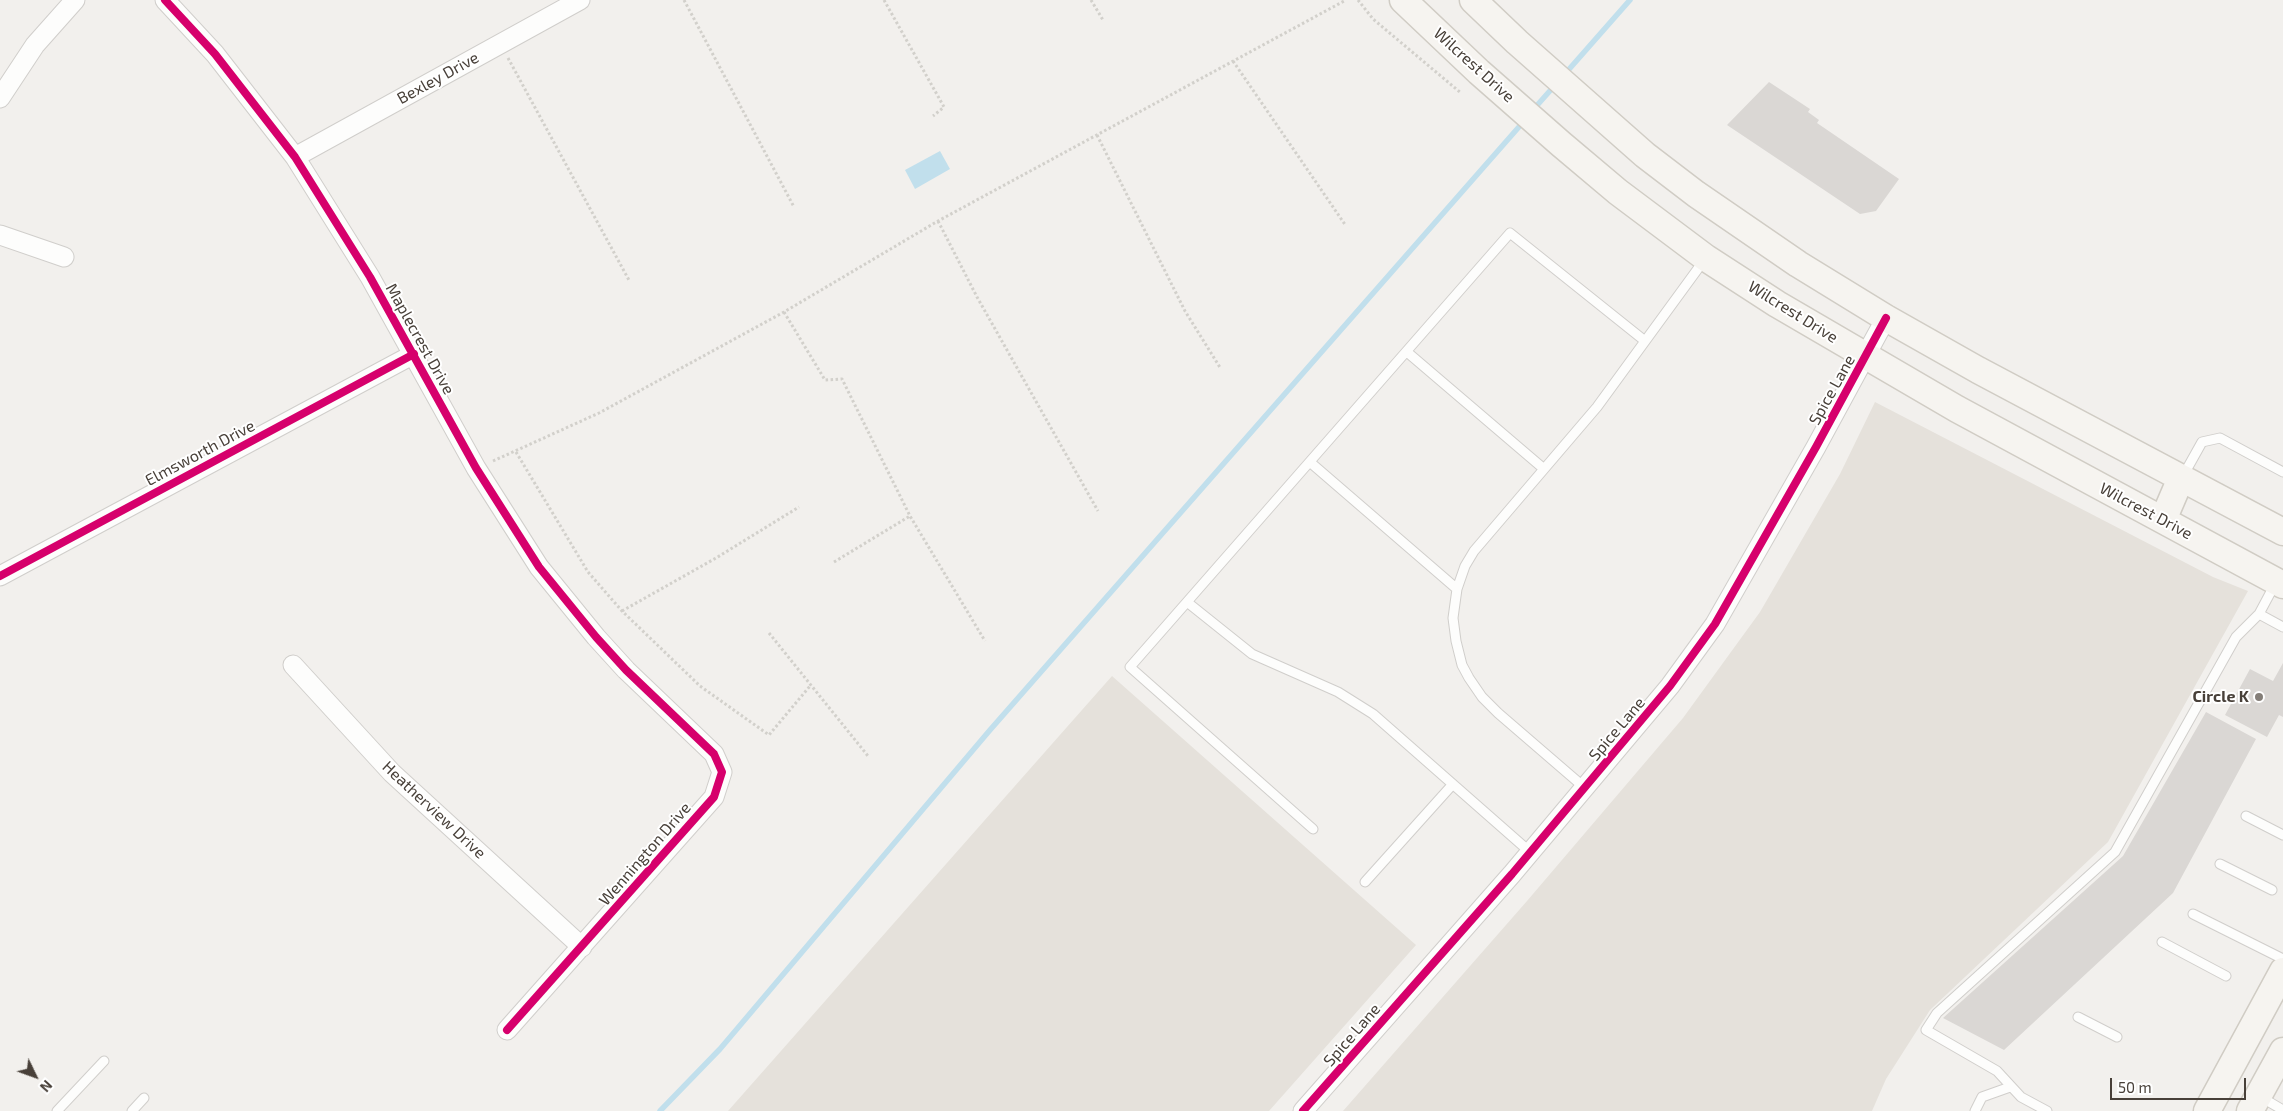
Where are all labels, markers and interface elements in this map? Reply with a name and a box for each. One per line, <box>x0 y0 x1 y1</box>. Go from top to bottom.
street label: Wilcrest Drive <box>1430 24 1518 106</box>
street label: Bexley Drive <box>394 48 482 108</box>
street label: Wilcrest Drive <box>1745 277 1841 347</box>
street label: Maplecrest Drive <box>382 280 458 398</box>
street label: Spice Lane <box>1805 352 1859 428</box>
street label: Elmsworth Drive <box>142 416 258 490</box>
street label: Wilcrest Drive <box>2096 479 2196 543</box>
place label: Circle K <box>2192 687 2249 707</box>
marker: Circle K <box>2253 691 2265 703</box>
street label: Spice Lane <box>1585 693 1649 765</box>
street label: Heatherview Drive <box>378 757 490 863</box>
street label: Wennington Drive <box>595 799 695 909</box>
street label: Spice Lane <box>1320 1000 1384 1070</box>
north arrow <box>10 1051 60 1101</box>
scale bar <box>2113 1068 2249 1100</box>
text: N <box>37 1077 56 1096</box>
text: 50 m <box>2118 1078 2152 1096</box>

